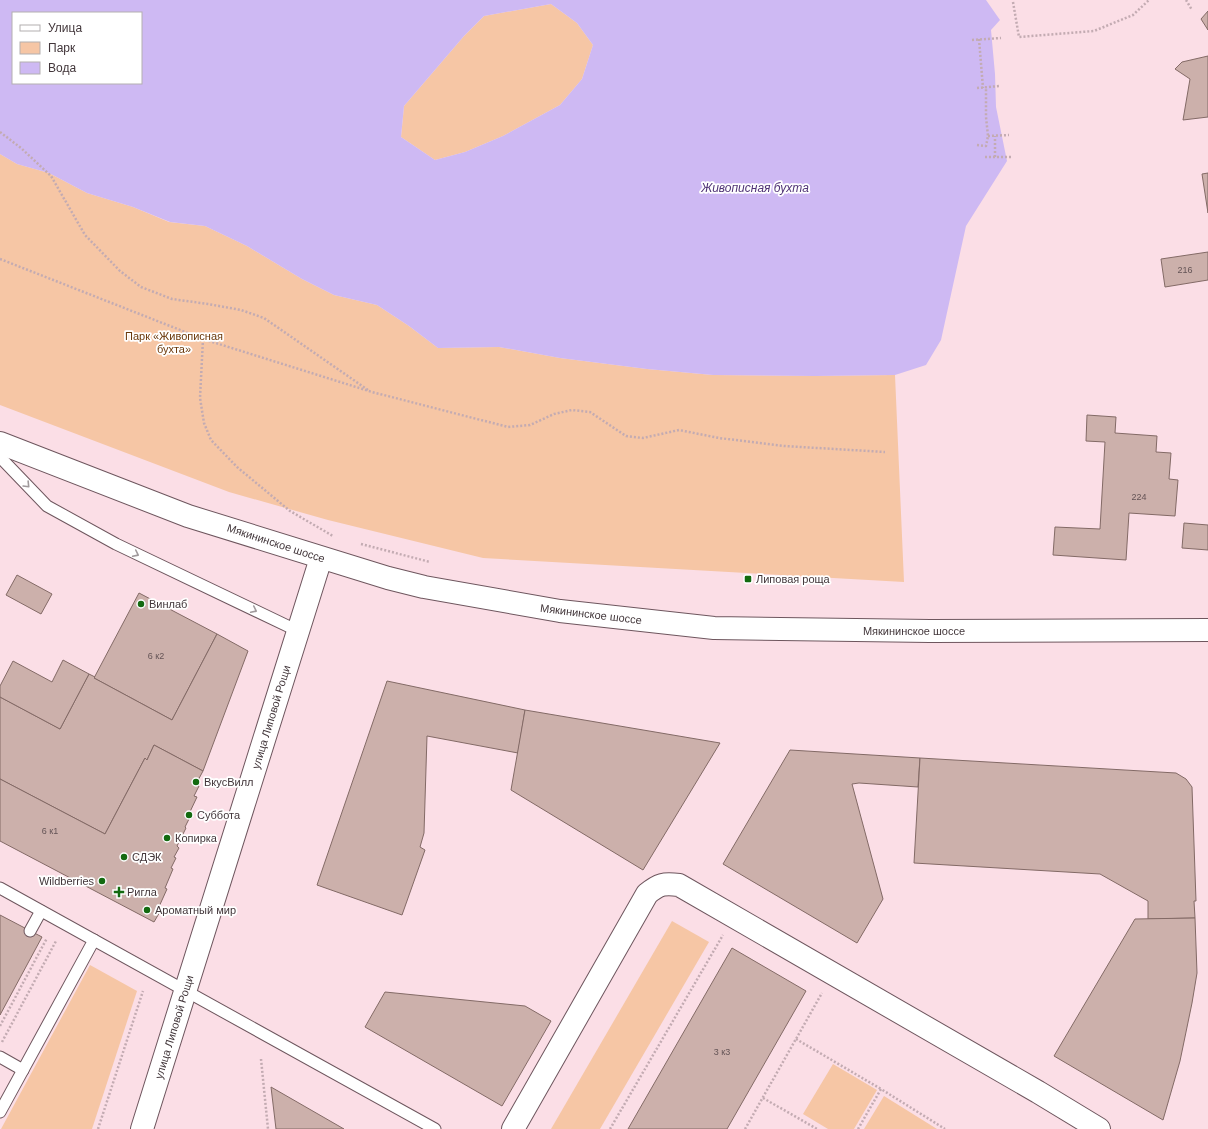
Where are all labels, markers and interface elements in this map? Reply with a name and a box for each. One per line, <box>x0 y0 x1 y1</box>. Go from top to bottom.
legend <box>12 12 142 84</box>
text: Улица <box>48 21 82 35</box>
text: Парк <box>48 41 76 55</box>
text: Вода <box>48 61 76 75</box>
water label: Живописная бухта <box>700 181 809 195</box>
house number: 216 <box>1177 265 1193 275</box>
park label: Парк «Живописная бухта» <box>125 330 223 355</box>
one-way arrow <box>22 480 30 488</box>
house number: 224 <box>1131 492 1147 502</box>
street label: Мякининское шоссе <box>226 522 326 564</box>
one-way arrow <box>132 549 140 557</box>
place label: Липовая роща <box>756 573 831 585</box>
marker: Липовая роща <box>743 574 753 584</box>
place label: Винлаб <box>149 598 187 610</box>
marker: Винлаб <box>136 599 146 609</box>
street label: Мякининское шоссе <box>540 602 642 626</box>
one-way arrow <box>249 605 257 613</box>
street label: Мякининское шоссе <box>863 625 965 637</box>
house number: 6 к2 <box>148 651 164 661</box>
street label: улица Липовой Рощи <box>249 664 293 770</box>
place label: ВкусВилл <box>204 776 253 788</box>
marker: ВкусВилл <box>191 777 201 787</box>
place label: Суббота <box>197 809 241 821</box>
marker: Суббота <box>184 810 194 820</box>
house number: 6 к1 <box>42 826 58 836</box>
place label: Копирка <box>175 832 218 844</box>
marker: Копирка <box>162 833 172 843</box>
place label: СДЭК <box>132 851 162 863</box>
marker: СДЭК <box>119 852 129 862</box>
place label: Wildberries <box>39 875 94 887</box>
marker: Wildberries <box>97 876 107 886</box>
place label: Ригла <box>127 886 158 898</box>
marker: Ригла <box>114 887 124 897</box>
place label: Ароматный мир <box>155 904 236 916</box>
marker: Ароматный мир <box>142 905 152 915</box>
street label: улица Липовой Рощи <box>152 974 196 1080</box>
house number: 3 к3 <box>714 1047 730 1057</box>

